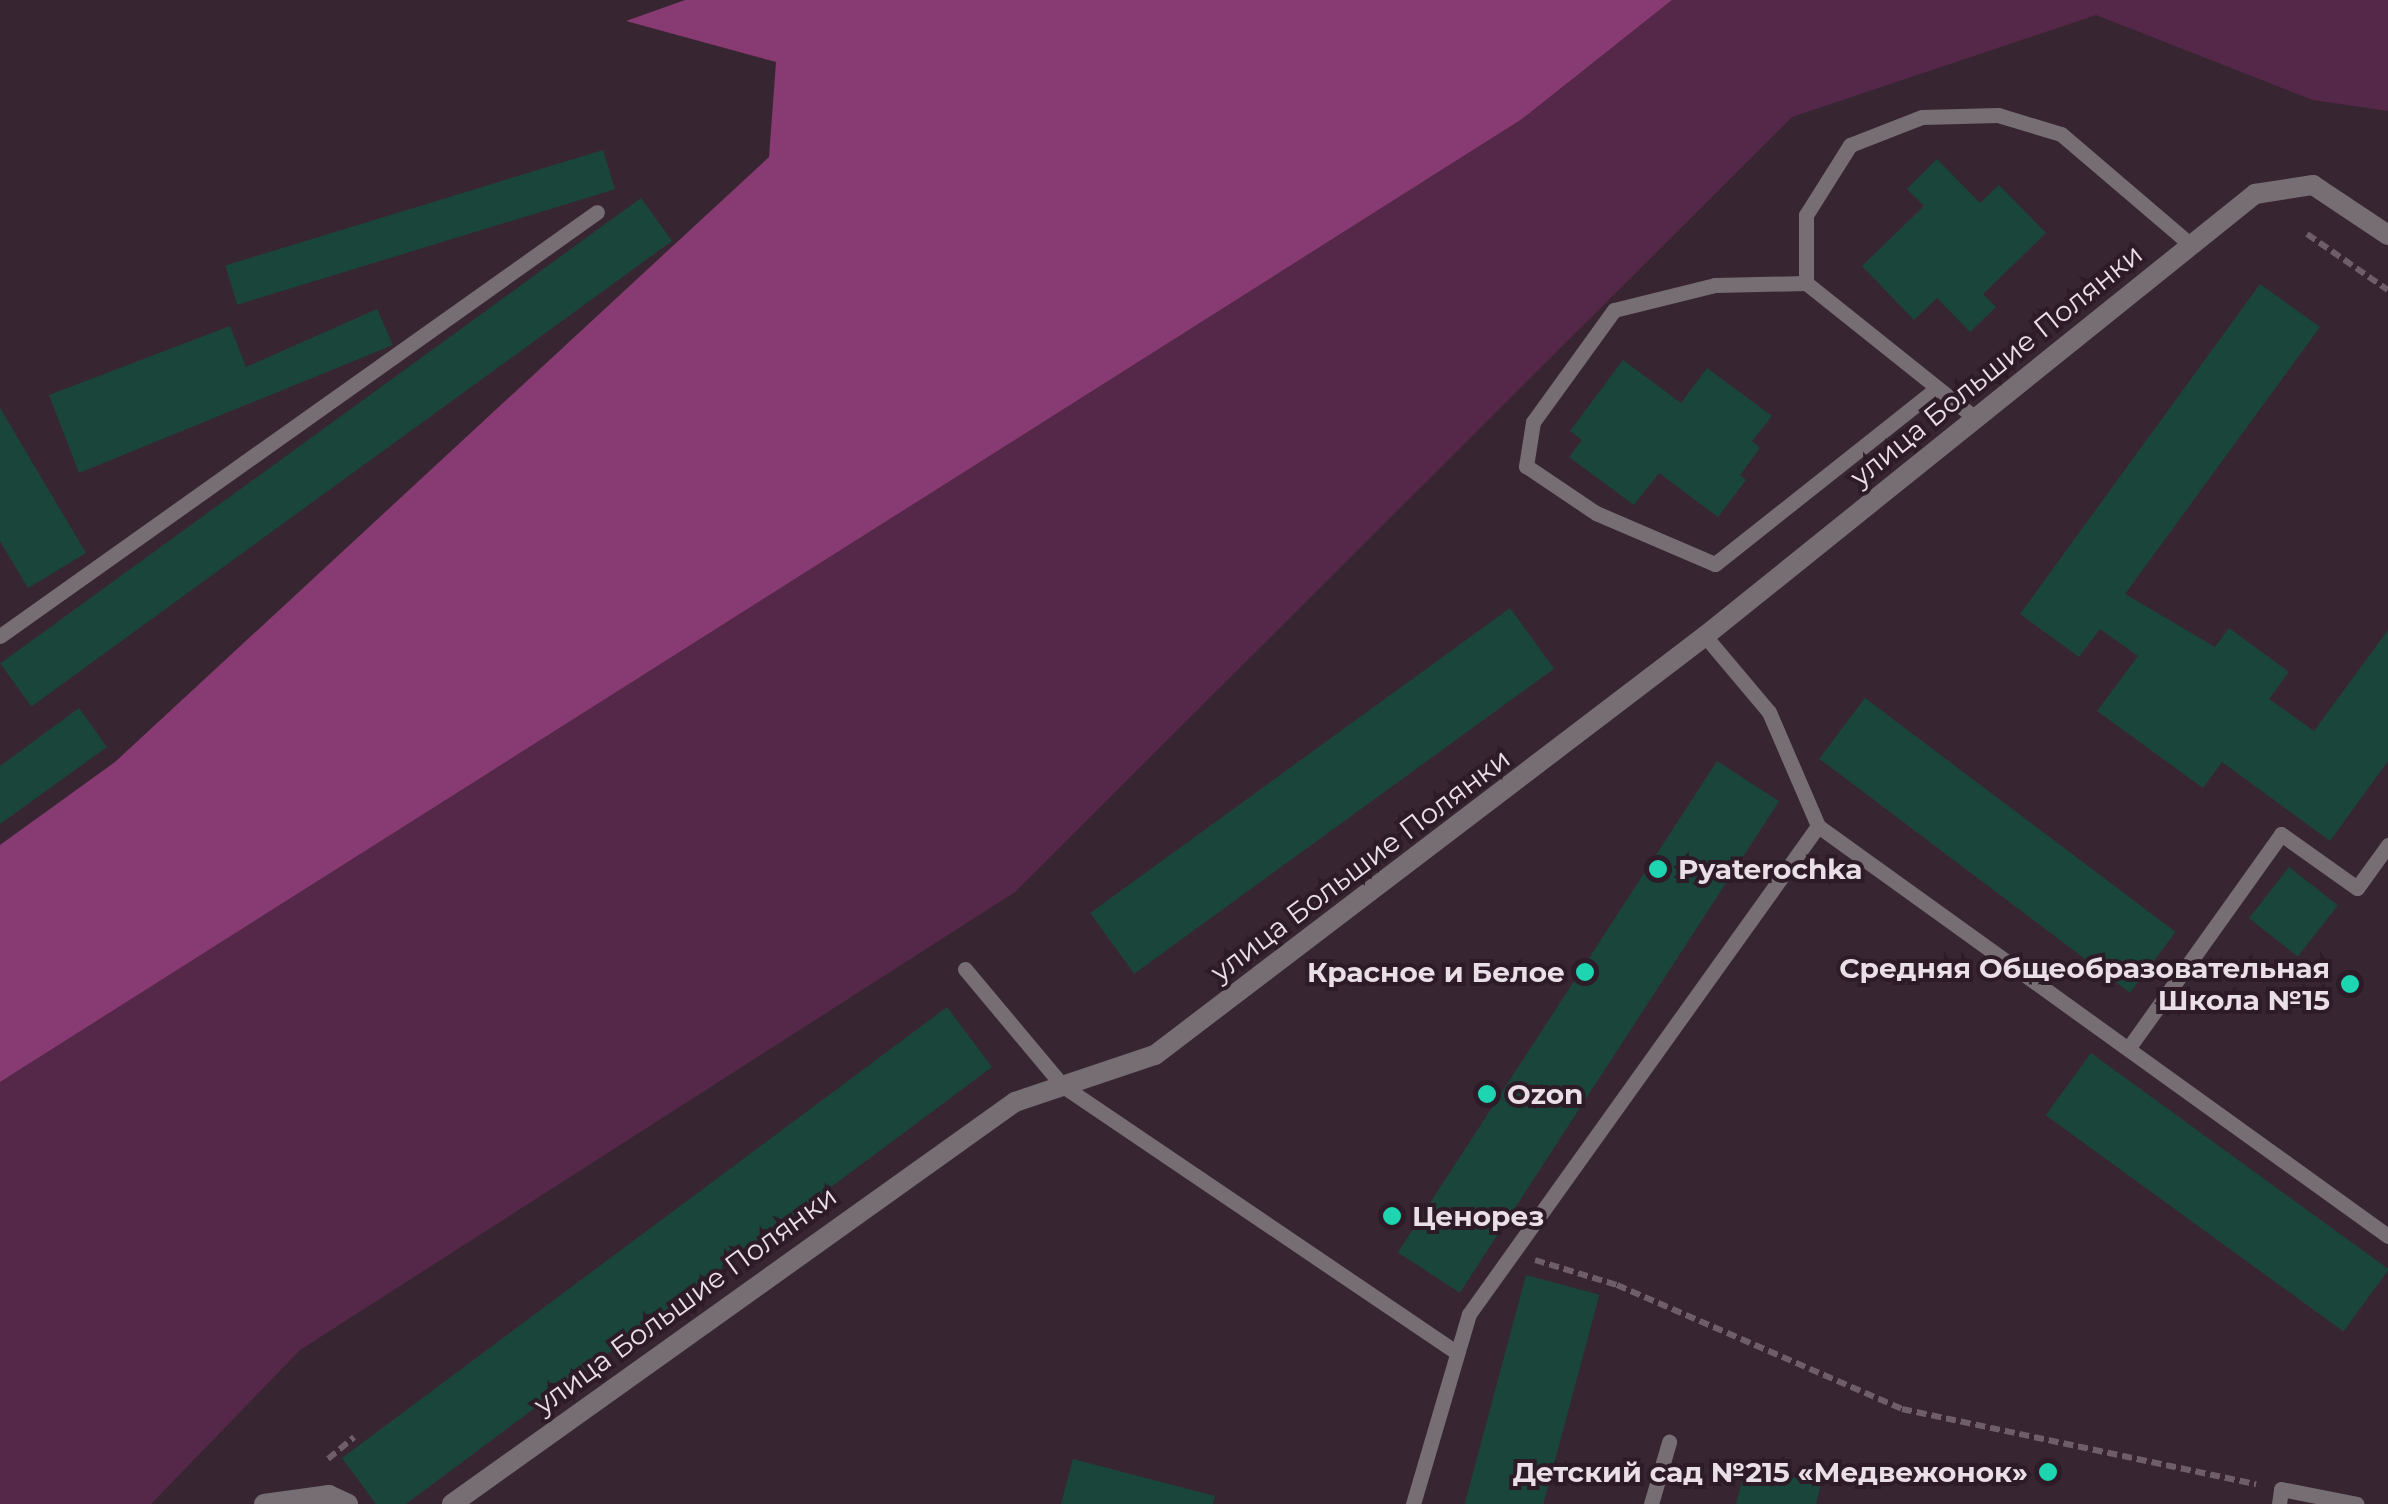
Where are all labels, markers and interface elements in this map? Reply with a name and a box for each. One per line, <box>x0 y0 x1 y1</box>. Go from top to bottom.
street label: улица Большие Полянки <box>1843 237 2149 493</box>
street label: улица Большие Полянки <box>1204 741 1516 989</box>
place label: Pyaterochka <box>1678 852 1863 886</box>
marker: Pyaterochka <box>1647 858 1669 880</box>
place label: Средняя Общеобразовательная Школа №15 <box>1839 951 2330 1017</box>
place label: Красное и Белое <box>1307 955 1565 989</box>
marker: Красное и Белое <box>1574 961 1596 983</box>
marker: Средняя Общеобразовательная Школа №15 <box>2339 973 2361 995</box>
place label: Ozon <box>1507 1077 1583 1111</box>
marker: Ozon <box>1476 1083 1498 1105</box>
street label: улица Большие Полянки <box>527 1179 843 1421</box>
place label: Ценорез <box>1412 1199 1544 1233</box>
marker: Ценорез <box>1381 1205 1403 1227</box>
place label: Детский сад №215 «Медвежонок» <box>1513 1455 2028 1489</box>
marker: Детский сад №215 «Медвежонок» <box>2037 1461 2059 1483</box>

